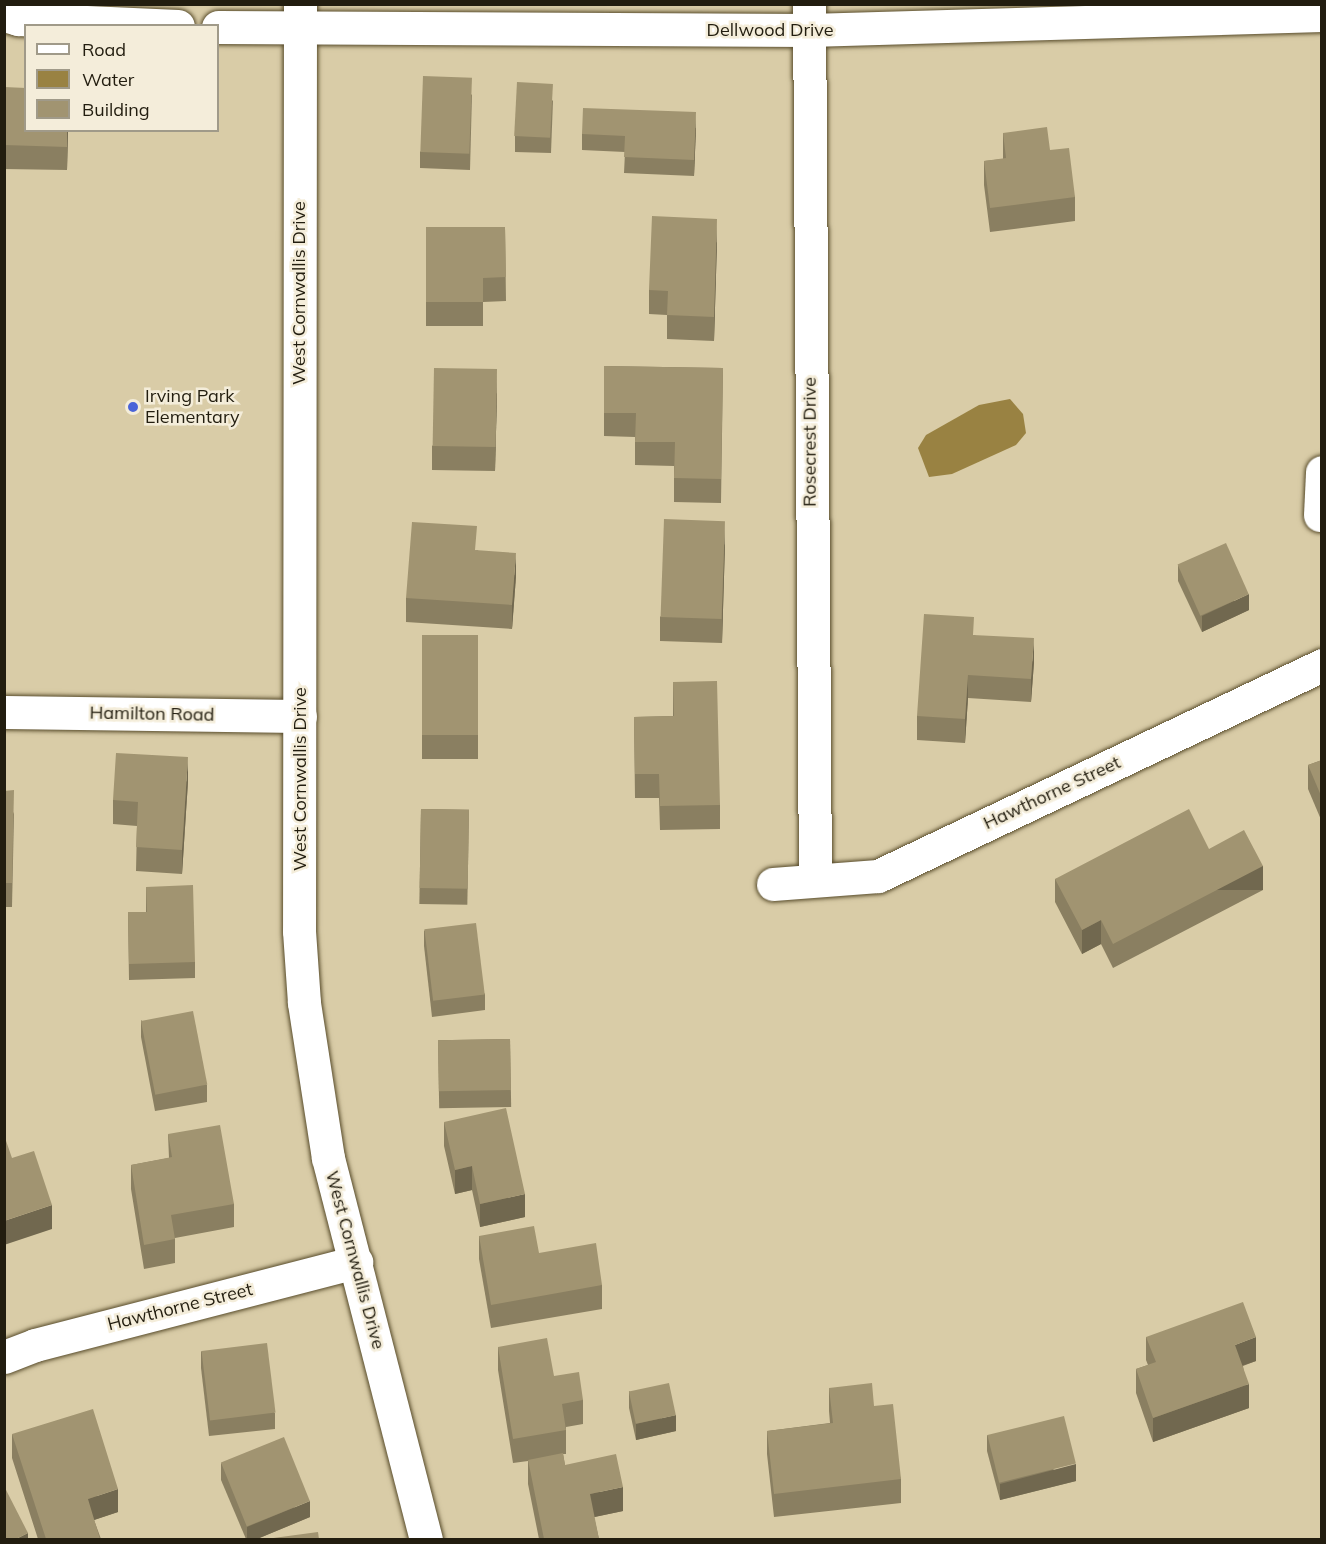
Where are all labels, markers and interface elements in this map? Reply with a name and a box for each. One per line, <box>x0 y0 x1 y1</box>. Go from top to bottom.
street label: Dellwood Drive <box>707 19 833 41</box>
legend <box>24 24 219 132</box>
text: Road <box>82 38 126 61</box>
text: Water <box>82 68 134 91</box>
text: Building <box>82 98 150 121</box>
street label: West Cornwallis Drive <box>288 201 310 385</box>
street label: Rosecrest Drive <box>799 377 821 507</box>
place label: Irving Park Elementary <box>145 386 240 428</box>
marker: Irving Park Elementary <box>126 400 140 414</box>
street label: West Cornwallis Drive <box>289 687 311 871</box>
street label: Hamilton Road <box>89 702 215 726</box>
street label: Hawthorne Street <box>980 752 1124 834</box>
street label: West Cornwallis Drive <box>321 1168 389 1352</box>
street label: Hawthorne Street <box>105 1279 255 1335</box>

